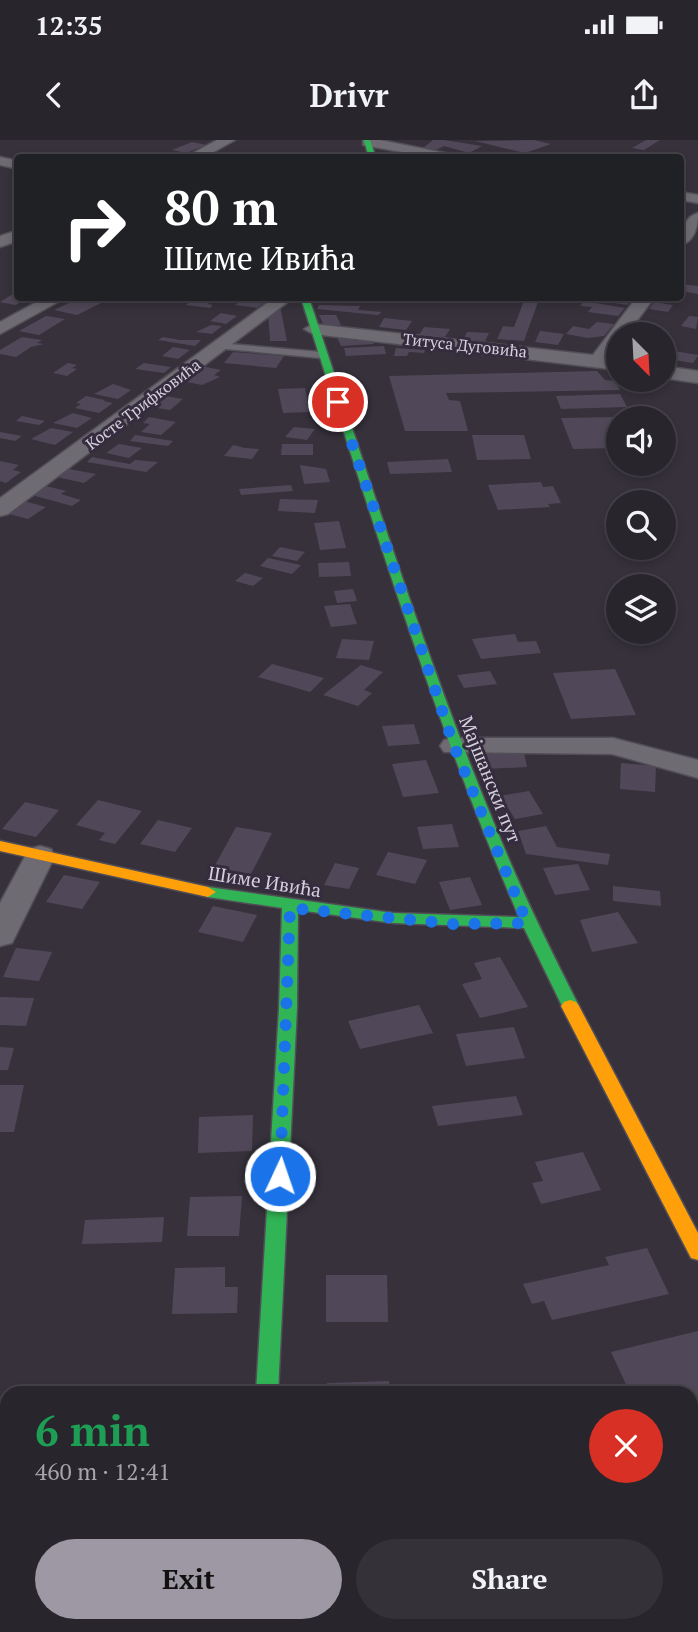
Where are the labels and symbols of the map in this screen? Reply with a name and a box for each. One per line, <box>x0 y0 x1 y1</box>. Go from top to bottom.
north arrow <box>606 322 676 392</box>
street label: Титуса Дуговића <box>402 328 528 362</box>
street label: Косте Трифковића <box>81 354 205 454</box>
pin <box>308 372 368 432</box>
street label: Мајшански пут <box>454 712 528 846</box>
street label: Шиме Ивића <box>207 860 324 902</box>
position arrow <box>243 1139 317 1213</box>

